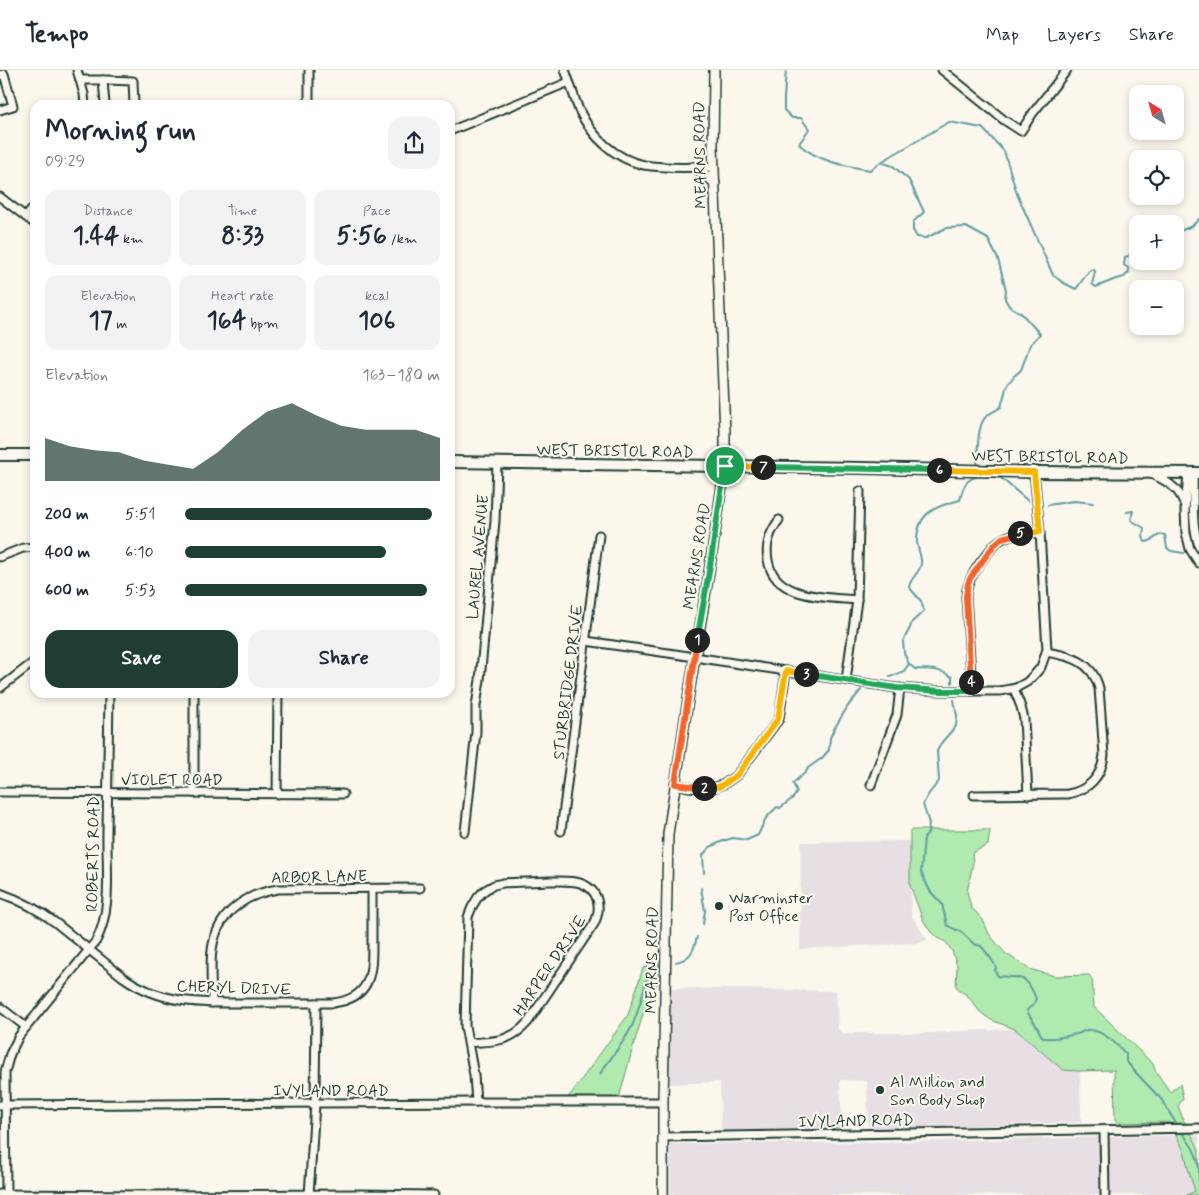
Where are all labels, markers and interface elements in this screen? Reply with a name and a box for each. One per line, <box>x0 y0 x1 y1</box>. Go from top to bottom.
text: Tempo <box>25 19 89 50</box>
text: Map <box>986 23 1019 47</box>
text: Layers <box>1047 23 1101 47</box>
text: Share <box>1129 23 1174 47</box>
north arrow <box>1129 85 1184 140</box>
map controls <box>1129 85 1184 335</box>
street label: MEARNS ROAD <box>689 101 712 209</box>
text: Morning run <box>45 113 196 150</box>
button: share <box>388 117 440 169</box>
button: locate <box>1129 150 1184 205</box>
text: 09:29 <box>45 151 85 172</box>
text: Distance <box>84 202 133 220</box>
text: Time <box>228 202 257 220</box>
text: Pace <box>363 202 391 220</box>
button: + <box>1129 215 1184 270</box>
text: 1.44 <box>73 220 119 253</box>
text: 8:33 <box>221 220 264 253</box>
text: 5:56 <box>336 220 387 253</box>
text: km <box>119 230 143 248</box>
text: /km <box>387 230 417 248</box>
button: − <box>1129 280 1184 335</box>
text: Elevation <box>81 287 136 305</box>
text: Heart rate <box>211 287 274 305</box>
text: kcal <box>365 287 389 305</box>
text: 17 <box>89 305 113 338</box>
text: 164 <box>207 305 246 338</box>
text: 106 <box>358 305 395 338</box>
text: m <box>113 315 128 333</box>
text: bpm <box>246 315 278 333</box>
text: Elevation <box>45 365 108 386</box>
text: 163–180 m <box>363 365 440 386</box>
street label: WEST BRISTOL ROAD <box>536 440 694 463</box>
pin <box>704 445 746 487</box>
street label: WEST BRISTOL ROAD <box>971 446 1129 469</box>
icon: arrive <box>711 452 739 480</box>
pin: 7 <box>750 454 776 480</box>
text: 7 <box>759 458 768 476</box>
pin: 6 <box>926 458 952 482</box>
text: 6 <box>936 461 943 479</box>
street label: LAUREL AVENUE <box>463 494 494 620</box>
street label: MEARNS ROAD <box>679 501 716 611</box>
text: 200 m <box>45 504 89 525</box>
text: 5:51 <box>125 504 155 525</box>
pin: 5 <box>1008 520 1032 546</box>
text: 5 <box>1016 524 1025 542</box>
text: 400 m <box>45 542 90 563</box>
text: 6:10 <box>125 542 154 563</box>
text: 600 m <box>45 580 89 601</box>
text: 5:53 <box>125 580 155 601</box>
street label: STURBRIDGE DRIVE <box>549 603 588 761</box>
pin: 1 <box>684 628 710 652</box>
button: Save <box>45 630 238 688</box>
button: Share <box>248 630 440 688</box>
text: 1 <box>694 631 701 649</box>
pin: 3 <box>794 662 818 686</box>
text: 3 <box>803 665 810 683</box>
pin: 4 <box>958 670 984 694</box>
text: 4 <box>967 673 976 691</box>
street label: VIOLET ROAD <box>121 770 223 791</box>
pin: 2 <box>692 776 716 800</box>
text: 2 <box>701 779 708 797</box>
street label: ROBERTS ROAD <box>82 796 105 912</box>
street label: ARBOR LANE <box>271 866 367 889</box>
place label: Warminster Post Office <box>729 888 813 927</box>
marker: Warminster Post Office <box>713 900 725 912</box>
street label: MEARNS ROAD <box>641 906 664 1014</box>
street label: HARPER DRIVE <box>509 911 592 1020</box>
street label: CHERYL DRIVE <box>176 976 292 1001</box>
place label: Al Million and Son Body Shop <box>890 1072 985 1111</box>
street label: IVYLAND ROAD <box>273 1081 389 1102</box>
marker: Al Million and Son Body Shop <box>874 1084 886 1096</box>
street label: IVYLAND ROAD <box>798 1110 914 1133</box>

